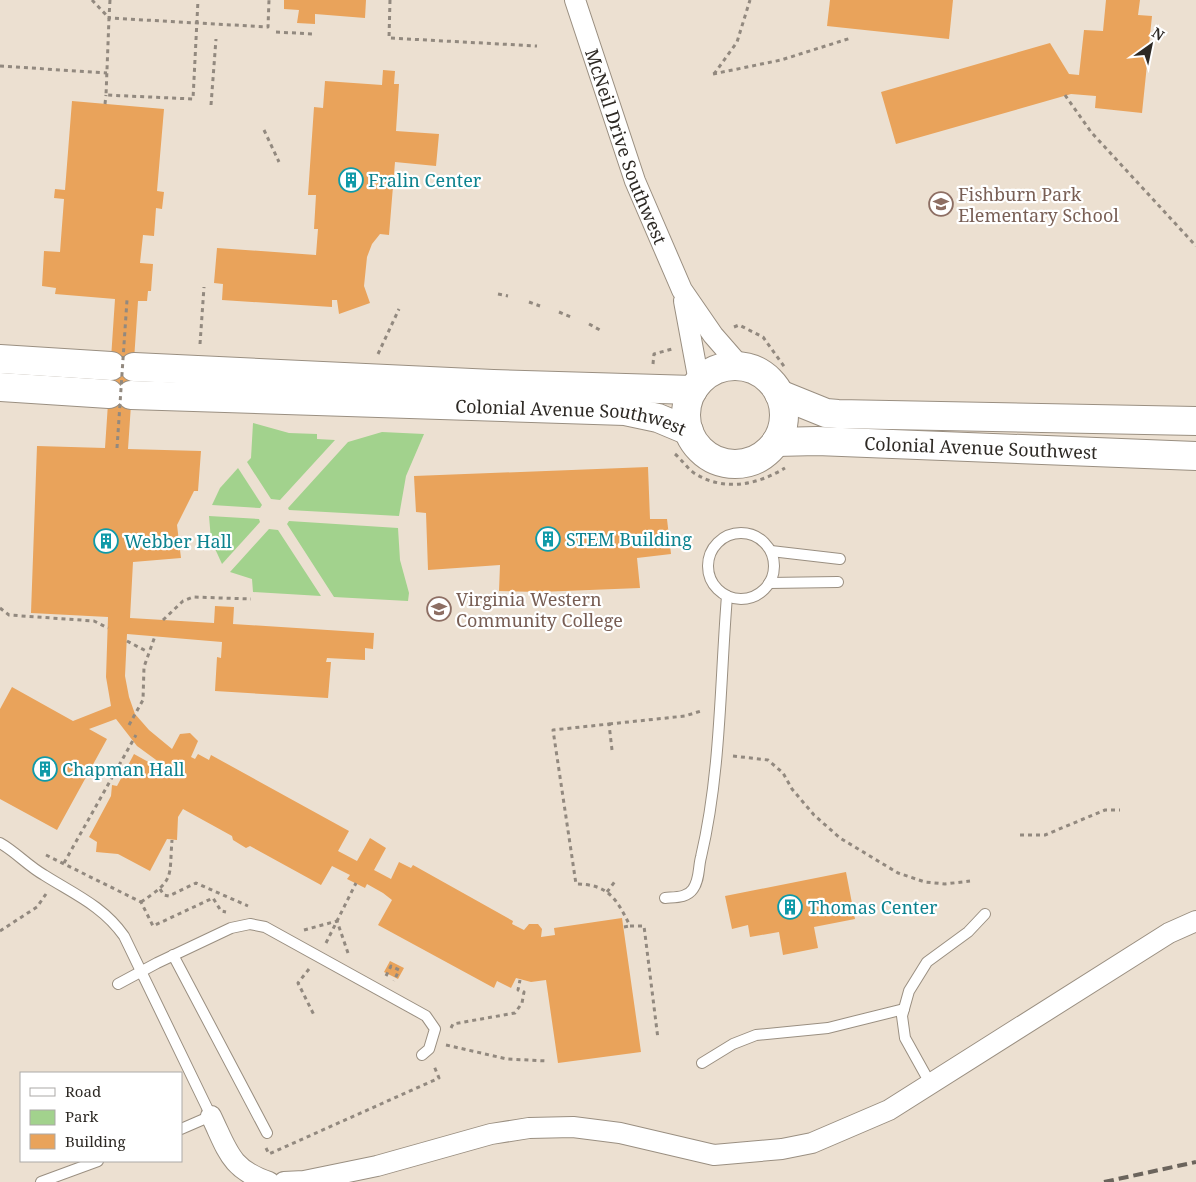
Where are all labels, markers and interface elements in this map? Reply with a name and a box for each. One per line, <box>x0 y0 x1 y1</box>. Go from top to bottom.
north arrow <box>1126 20 1176 70</box>
text: N <box>1149 23 1168 45</box>
street label: McNeil Drive Southwest <box>580 45 673 248</box>
building icon: Fralin Center <box>338 167 364 193</box>
place label: Fralin Center <box>368 168 482 192</box>
place label: Fishburn Park Elementary School <box>958 182 1119 227</box>
school or university icon: Fishburn Park Elementary School <box>928 191 954 217</box>
street label: Colonial Avenue Southwest <box>455 394 690 441</box>
street label: Colonial Avenue Southwest <box>864 431 1098 464</box>
building icon: STEM Building <box>535 526 561 552</box>
place label: STEM Building <box>566 527 692 551</box>
building icon: Webber Hall <box>93 528 119 554</box>
place label: Webber Hall <box>124 529 232 553</box>
place label: Virginia Western Community College <box>456 587 623 632</box>
school or university icon: Virginia Western Community College <box>426 596 452 622</box>
building icon: Chapman Hall <box>32 756 58 782</box>
place label: Chapman Hall <box>62 757 185 781</box>
building icon: Thomas Center <box>777 894 803 920</box>
place label: Thomas Center <box>808 895 938 919</box>
legend <box>20 1072 182 1162</box>
text: Road <box>65 1081 101 1101</box>
text: Park <box>65 1106 99 1126</box>
text: Building <box>65 1131 126 1151</box>

